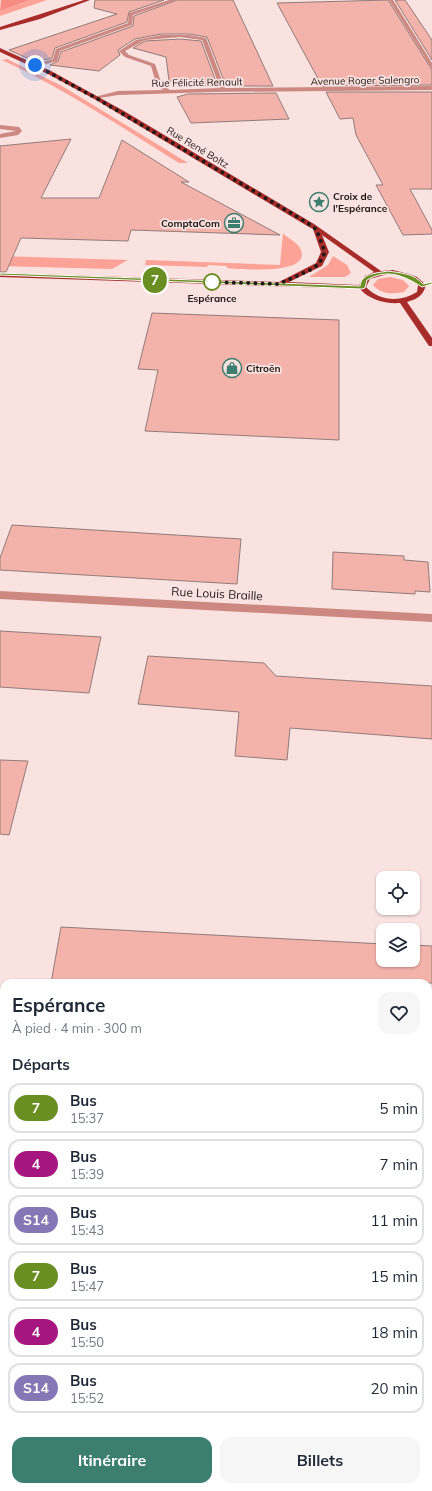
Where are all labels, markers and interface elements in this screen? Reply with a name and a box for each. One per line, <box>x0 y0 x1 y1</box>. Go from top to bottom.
your location <box>25 55 45 75</box>
street label: Avenue Roger Salengro <box>310 73 420 88</box>
street label: Rue Félicité Renault <box>151 75 243 90</box>
street label: Rue René Boltz <box>164 124 231 171</box>
place label: Croix de l'Espérance <box>333 190 388 215</box>
place icon: Croix de l'Espérance <box>308 191 330 213</box>
office icon: ComptaCom <box>223 212 245 234</box>
place label: ComptaCom <box>161 217 220 230</box>
line badge: 7 <box>142 267 168 293</box>
text: 7 <box>151 271 159 289</box>
marker: Espérance <box>203 273 221 291</box>
place label: Espérance <box>187 292 237 305</box>
shop icon: Citroën <box>221 357 243 379</box>
place label: Citroën <box>246 362 281 375</box>
street label: Rue Louis Braille <box>171 584 263 603</box>
map controls <box>376 871 420 967</box>
button: locate <box>376 871 420 915</box>
button: layers <box>376 923 420 967</box>
button: heart <box>378 992 420 1034</box>
text: Espérance <box>12 993 105 1017</box>
text: À pied · 4 min · 300 m <box>12 1020 142 1036</box>
text: Départs <box>12 1055 70 1074</box>
text: Bus <box>70 1091 97 1110</box>
text: 7 <box>32 1099 40 1117</box>
text: 5 min <box>380 1099 418 1118</box>
text: 15:37 <box>70 1110 104 1126</box>
text: Bus <box>70 1147 97 1166</box>
text: 4 <box>32 1155 40 1173</box>
text: 7 min <box>380 1155 418 1174</box>
text: 15:39 <box>70 1166 104 1182</box>
text: Bus <box>70 1203 97 1222</box>
text: S14 <box>23 1211 49 1229</box>
text: 11 min <box>371 1211 418 1230</box>
text: 15:43 <box>70 1222 104 1238</box>
text: Bus <box>70 1259 97 1278</box>
text: 7 <box>32 1267 40 1285</box>
text: 15 min <box>371 1267 418 1286</box>
text: 15:47 <box>70 1278 104 1294</box>
text: Bus <box>70 1315 97 1334</box>
text: 4 <box>32 1323 40 1341</box>
text: 18 min <box>371 1323 418 1342</box>
text: 15:50 <box>70 1334 104 1350</box>
text: Bus <box>70 1371 97 1390</box>
text: S14 <box>23 1379 49 1397</box>
text: 20 min <box>371 1379 418 1398</box>
text: 15:52 <box>70 1390 104 1406</box>
button: Itinéraire <box>12 1437 212 1483</box>
button: Billets <box>220 1437 420 1483</box>

